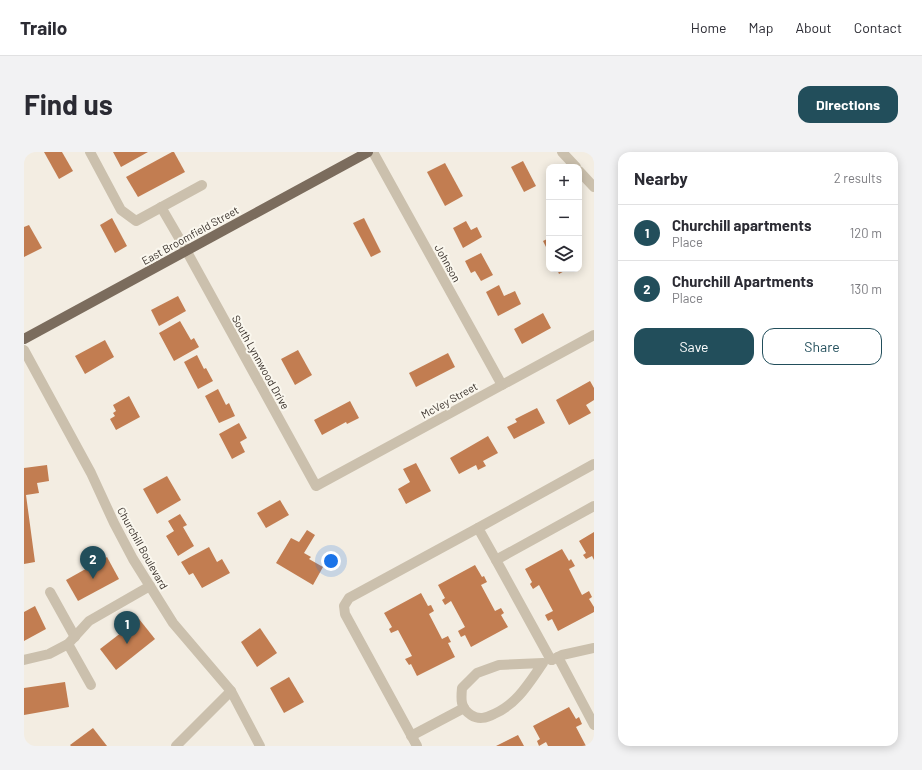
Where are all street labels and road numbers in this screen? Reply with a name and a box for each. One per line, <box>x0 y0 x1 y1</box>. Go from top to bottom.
street label: East Broomfield Street <box>139 203 241 267</box>
street label: Johnson <box>432 242 464 284</box>
street label: South Lynnwood Drive <box>230 313 292 412</box>
street label: McVey Street <box>418 379 480 421</box>
street label: Churchill Boulevard <box>115 505 171 591</box>

